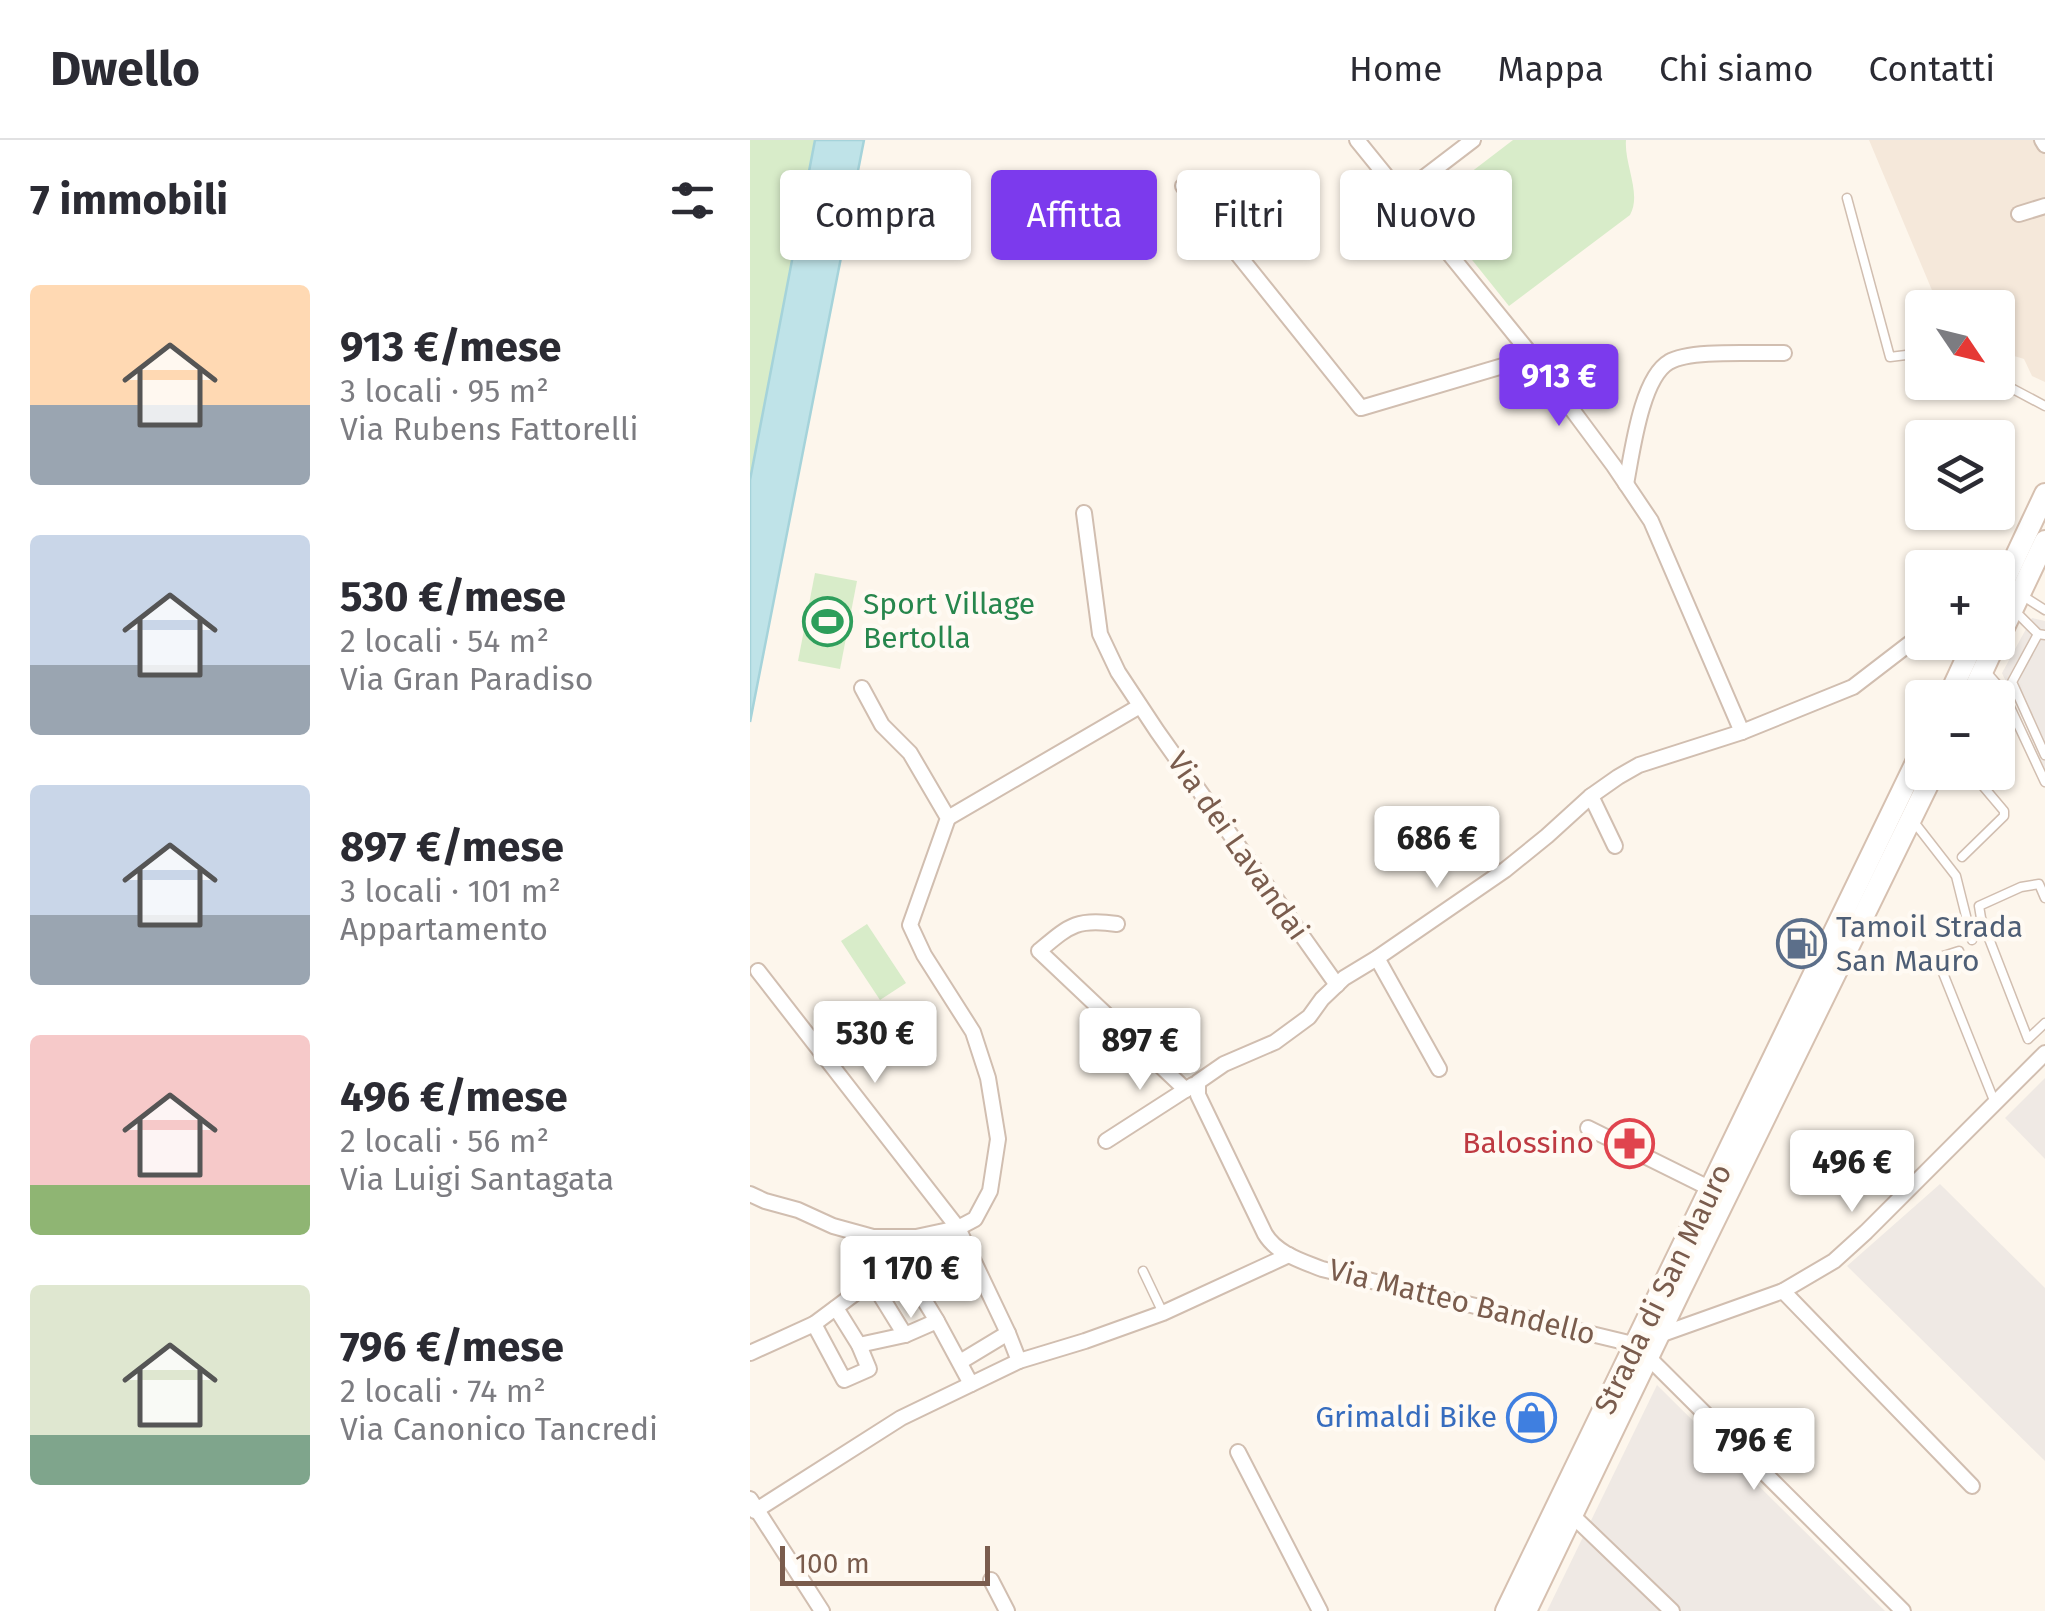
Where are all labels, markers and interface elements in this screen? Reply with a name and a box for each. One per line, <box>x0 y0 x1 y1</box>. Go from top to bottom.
text: Dwello <box>50 40 200 98</box>
text: Home <box>1349 48 1442 90</box>
text: Mappa <box>1497 48 1604 90</box>
text: Chi siamo <box>1659 48 1814 90</box>
text: Contatti <box>1869 48 1995 90</box>
chip: Compra <box>780 170 971 260</box>
chip: Affitta <box>991 170 1157 260</box>
chip: Filtri <box>1177 170 1320 260</box>
chip: Nuovo <box>1340 170 1512 260</box>
icon: filters <box>665 173 720 228</box>
text: 7 immobili <box>30 175 228 225</box>
north arrow <box>1905 290 2015 400</box>
map controls <box>1905 290 2015 790</box>
text: 913 €/mese <box>340 322 562 372</box>
icon: home <box>110 325 230 445</box>
pin: 913 € <box>1489 344 1629 429</box>
text: 913 € <box>1521 357 1597 395</box>
text: 3 locali · 95 m² <box>340 372 549 410</box>
text: Via Rubens Fattorelli <box>340 410 638 448</box>
button: layers <box>1905 420 2015 530</box>
button: + <box>1905 550 2015 660</box>
text: 530 €/mese <box>340 572 566 622</box>
icon: home <box>110 575 230 695</box>
place label: Sport Village Bertolla <box>863 586 1035 656</box>
sports icon: Sport Village Bertolla <box>802 595 854 647</box>
text: 2 locali · 54 m² <box>340 622 549 660</box>
text: Via Gran Paradiso <box>340 660 593 698</box>
button: − <box>1905 680 2015 790</box>
street label: Via dei Lavandai <box>1160 745 1316 947</box>
pin: 686 € <box>1367 806 1507 891</box>
text: 686 € <box>1396 819 1478 857</box>
text: 897 €/mese <box>340 822 564 872</box>
icon: home <box>110 825 230 945</box>
text: 3 locali · 101 m² <box>340 872 561 910</box>
place label: Tamoil Strada San Mauro <box>1836 909 2023 979</box>
text: Appartamento <box>340 910 548 948</box>
fuel station icon: Tamoil Strada San Mauro <box>1775 918 1827 970</box>
pin: 530 € <box>805 1001 945 1086</box>
pin: 897 € <box>1070 1008 1210 1093</box>
text: 530 € <box>836 1014 914 1052</box>
text: 897 € <box>1101 1021 1179 1059</box>
text: 496 €/mese <box>340 1072 568 1122</box>
icon: home <box>110 1075 230 1195</box>
pharmacy icon: Balossino <box>1603 1117 1655 1169</box>
text: 2 locali · 56 m² <box>340 1122 549 1160</box>
place label: Balossino <box>1462 1125 1594 1161</box>
pin: 496 € <box>1782 1130 1922 1215</box>
text: 496 € <box>1812 1143 1892 1181</box>
street label: Strada di San Mauro <box>1587 1158 1739 1420</box>
text: Via Luigi Santagata <box>340 1160 614 1198</box>
pin: 1 170 € <box>819 1236 1003 1321</box>
text: 1 170 € <box>862 1249 960 1287</box>
street label: Via Matteo Bandello <box>1325 1251 1599 1353</box>
text: 796 €/mese <box>340 1322 564 1372</box>
icon: home <box>110 1325 230 1445</box>
text: 2 locali · 74 m² <box>340 1372 546 1410</box>
shop icon: Grimaldi Bike <box>1506 1391 1558 1443</box>
place label: Grimaldi Bike <box>1315 1399 1497 1435</box>
pin: 796 € <box>1684 1408 1824 1493</box>
text: Via Canonico Tancredi <box>340 1410 658 1448</box>
text: 796 € <box>1715 1421 1793 1459</box>
scale bar <box>780 1541 990 1586</box>
text: 100 m <box>795 1547 870 1580</box>

